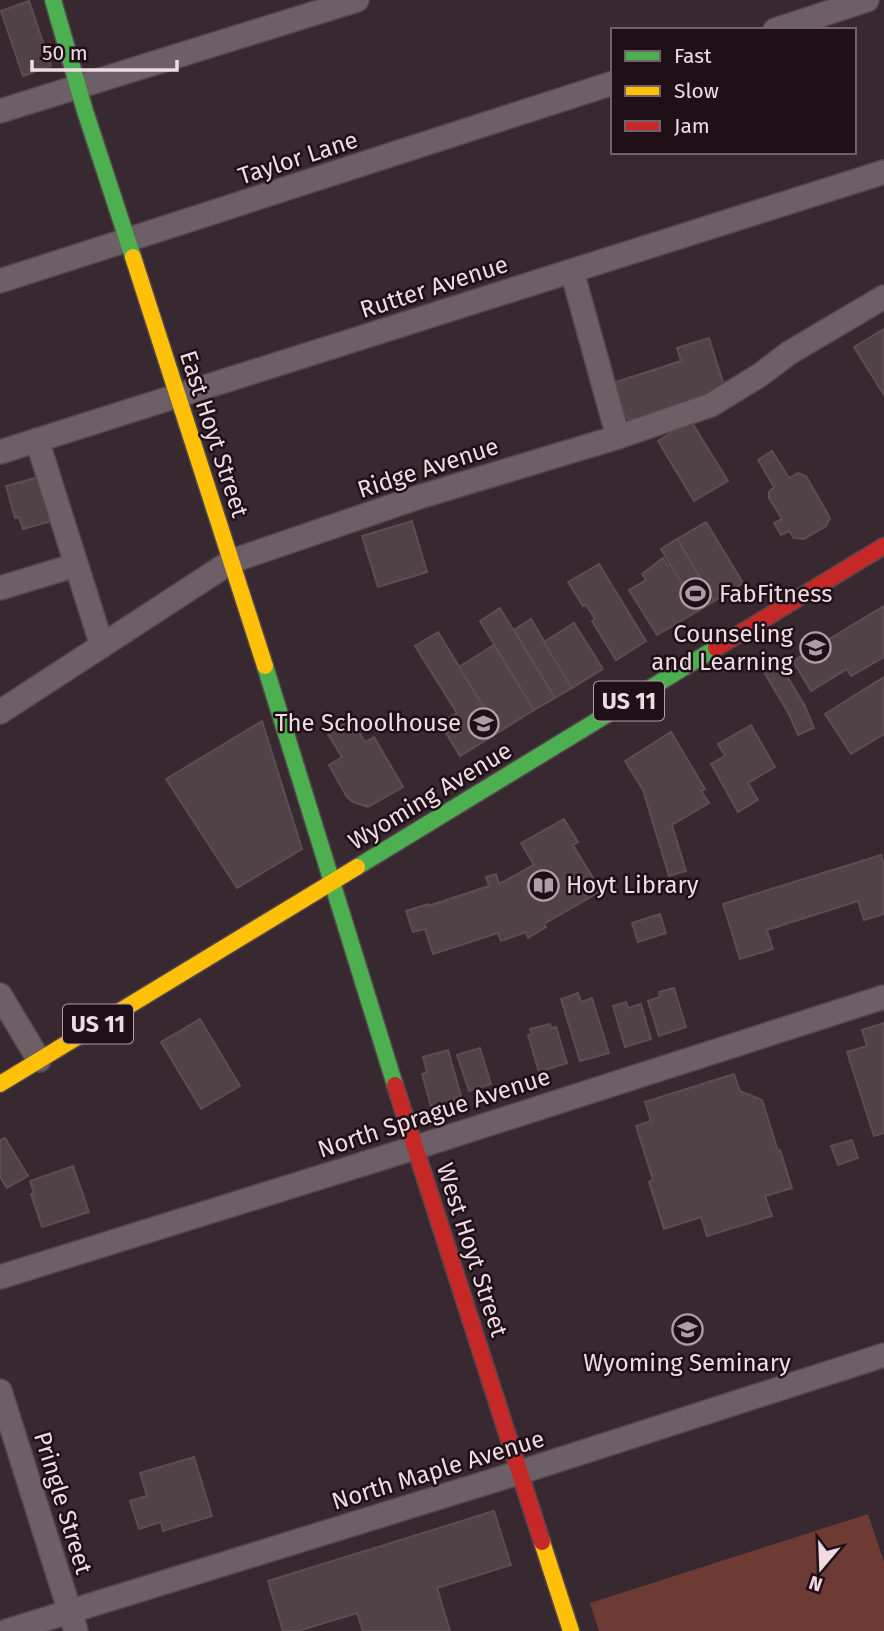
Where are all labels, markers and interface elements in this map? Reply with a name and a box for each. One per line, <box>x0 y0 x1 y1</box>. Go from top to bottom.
scale bar <box>32 28 177 72</box>
legend <box>611 28 856 154</box>
text: 50 m <box>42 40 88 66</box>
text: Fast <box>674 43 712 69</box>
text: Slow <box>674 78 719 104</box>
text: Jam <box>674 113 710 139</box>
street label: Taylor Lane <box>235 125 361 191</box>
street label: Rutter Avenue <box>357 250 511 324</box>
street label: East Hoyt Street <box>174 347 254 521</box>
street label: Ridge Avenue <box>354 432 502 504</box>
sports icon: FabFitness <box>679 577 713 611</box>
place label: FabFitness <box>719 580 832 608</box>
place label: Counseling and Learning <box>651 620 794 676</box>
school or university icon: Counseling and Learning <box>799 631 833 665</box>
road number: US 11 <box>594 681 664 720</box>
school or university icon: The Schoolhouse <box>467 706 501 740</box>
place label: The Schoolhouse <box>275 709 461 737</box>
street label: Wyoming Avenue <box>343 736 517 856</box>
library icon: Hoyt Library <box>526 868 560 902</box>
place label: Hoyt Library <box>566 871 699 899</box>
road number: US 11 <box>63 1004 133 1044</box>
street label: North Sprague Avenue <box>314 1062 554 1164</box>
street label: West Hoyt Street <box>431 1160 513 1341</box>
school or university icon: Wyoming Seminary <box>670 1312 704 1346</box>
place label: Wyoming Seminary <box>583 1349 791 1377</box>
street label: North Maple Avenue <box>328 1424 548 1516</box>
street label: Pringle Street <box>28 1428 98 1578</box>
north arrow <box>786 1533 856 1603</box>
text: N <box>806 1571 825 1597</box>

